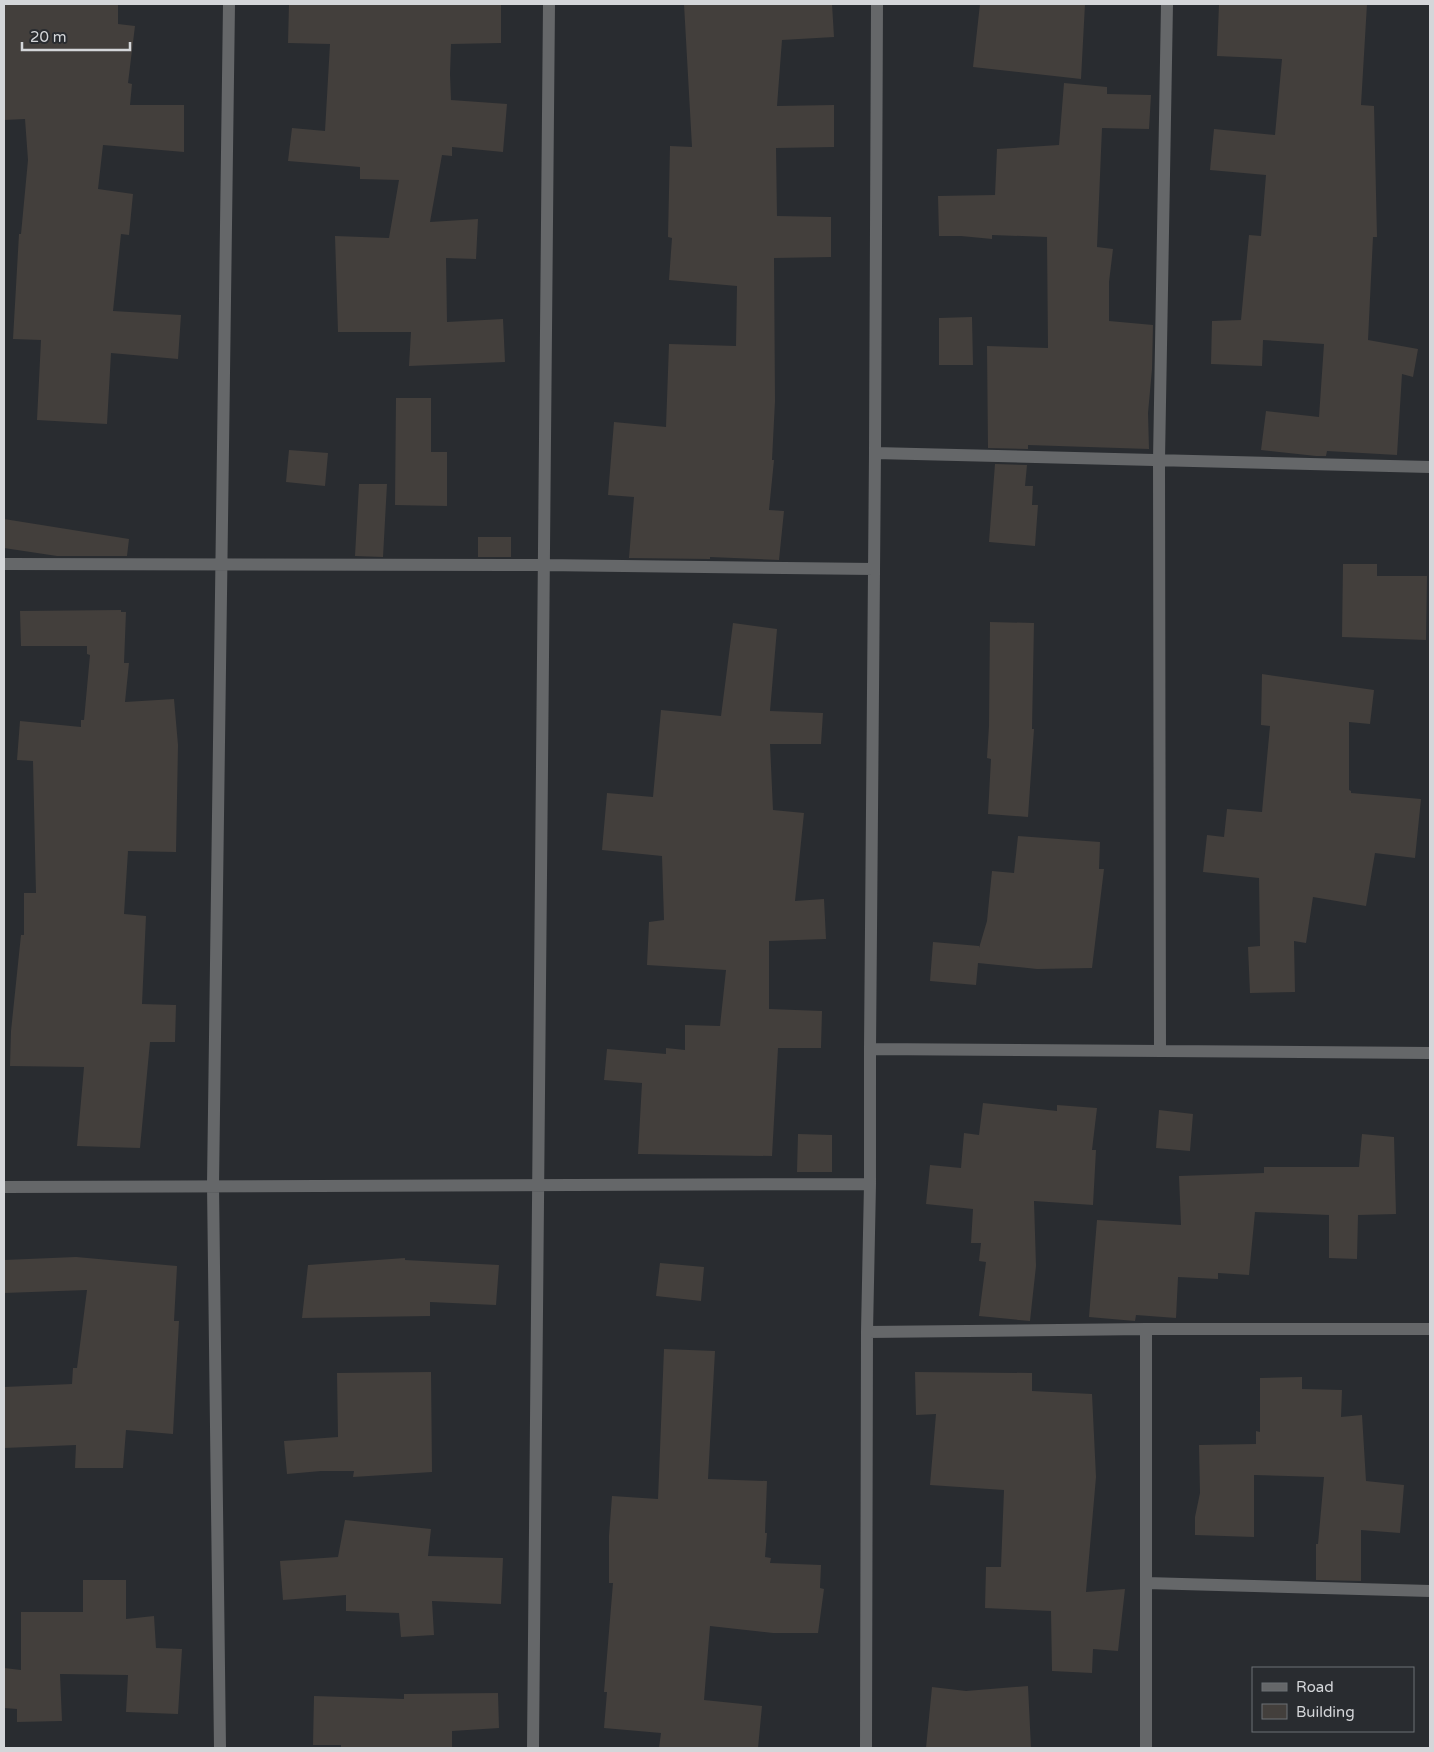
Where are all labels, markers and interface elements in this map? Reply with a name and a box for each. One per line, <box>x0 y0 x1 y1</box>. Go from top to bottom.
scale bar <box>22 20 130 52</box>
text: 20 m <box>30 28 67 46</box>
legend <box>1252 1667 1414 1732</box>
text: Road <box>1296 1678 1334 1696</box>
text: Building <box>1296 1703 1355 1721</box>

